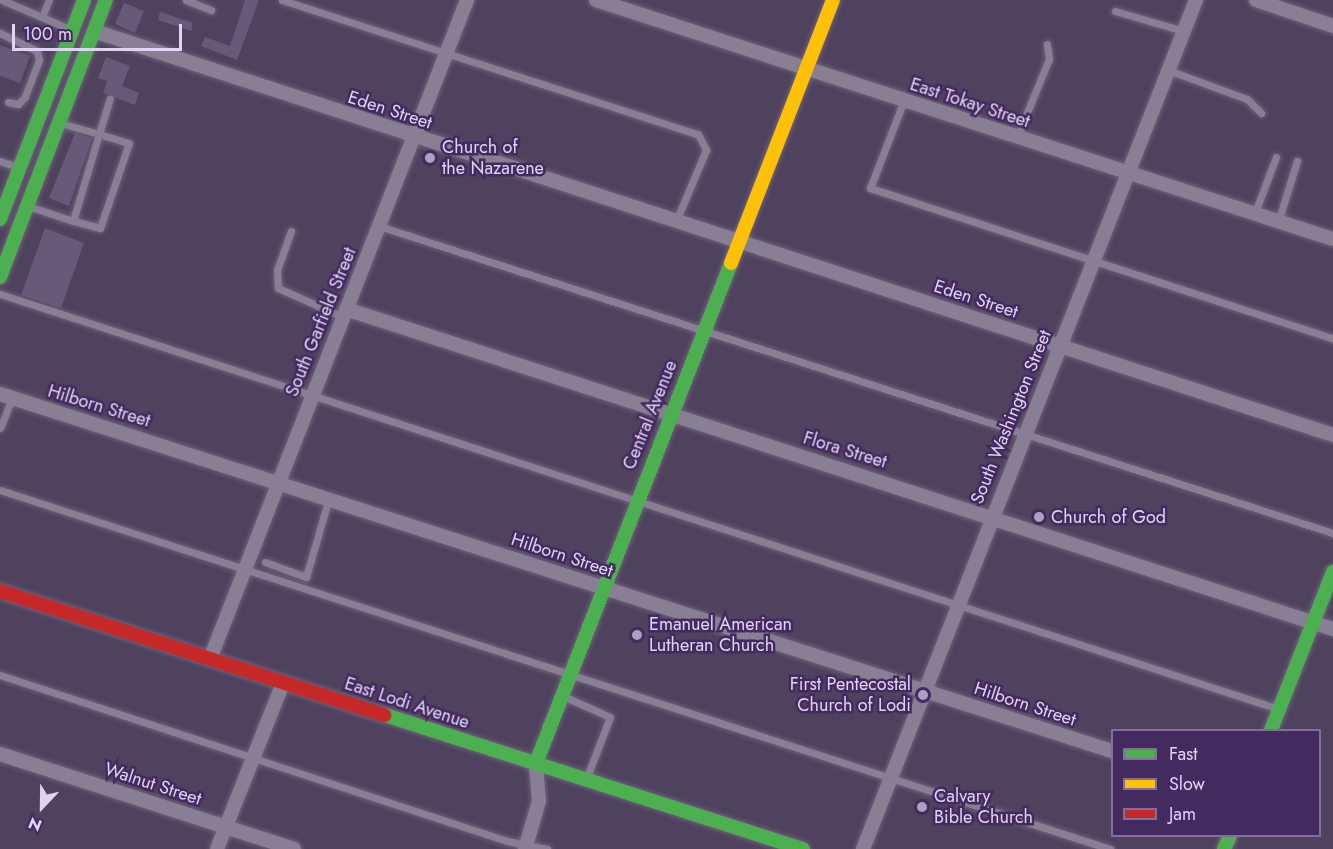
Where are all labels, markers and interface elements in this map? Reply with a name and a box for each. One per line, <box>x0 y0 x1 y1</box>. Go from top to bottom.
scale bar <box>15 12 184 50</box>
text: 100 m <box>23 21 72 47</box>
street label: East Tokay Street <box>907 73 1033 133</box>
street label: Eden Street <box>345 86 435 134</box>
place label: Church of the Nazarene <box>442 137 544 180</box>
marker: Church of the Nazarene <box>423 151 437 165</box>
street label: South Garfield Street <box>281 244 361 400</box>
street label: Eden Street <box>931 275 1021 323</box>
street label: South Washington Street <box>966 327 1056 507</box>
street label: Central Avenue <box>618 357 682 473</box>
street label: Hilborn Street <box>45 380 153 432</box>
street label: Flora Street <box>801 427 889 473</box>
place label: Church of God <box>1051 506 1166 528</box>
marker: Church of God <box>1032 510 1046 524</box>
street label: Hilborn Street <box>508 528 616 582</box>
place label: Emanuel American Lutheran Church <box>649 614 792 656</box>
marker: Emanuel American Lutheran Church <box>630 628 644 642</box>
street label: East Lodi Avenue <box>342 673 472 733</box>
place label: First Pentecostal Church of Lodi <box>790 674 911 716</box>
street label: Hilborn Street <box>971 677 1079 731</box>
marker: First Pentecostal Church of Lodi <box>916 688 930 702</box>
legend <box>1111 729 1321 837</box>
text: Fast <box>1169 741 1198 767</box>
street label: Walnut Street <box>102 758 204 810</box>
text: Slow <box>1169 771 1205 797</box>
north arrow <box>12 777 72 837</box>
place label: Calvary Bible Church <box>934 786 1033 828</box>
marker: Calvary Bible Church <box>915 800 929 814</box>
text: Jam <box>1169 801 1196 827</box>
text: N <box>25 811 45 837</box>

